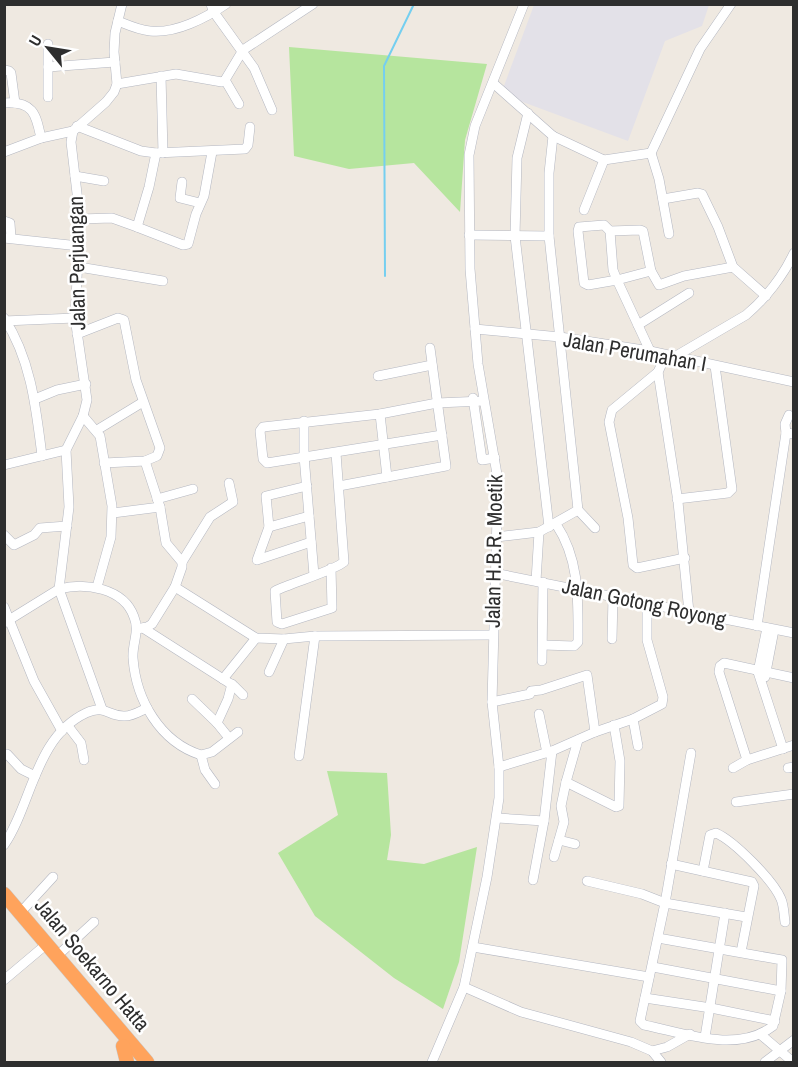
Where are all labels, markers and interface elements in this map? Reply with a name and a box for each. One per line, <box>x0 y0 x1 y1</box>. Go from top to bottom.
north arrow <box>18 18 78 78</box>
text: U <box>23 31 47 50</box>
street label: Jalan Perjuangan <box>61 196 92 330</box>
street label: Jalan Perumahan I <box>561 325 709 378</box>
street label: Jalan H.B.R. Moetik <box>478 474 509 628</box>
street label: Jalan Gotong Royong <box>560 571 729 634</box>
street label: Jalan Soekarno Hatta <box>28 892 157 1038</box>

